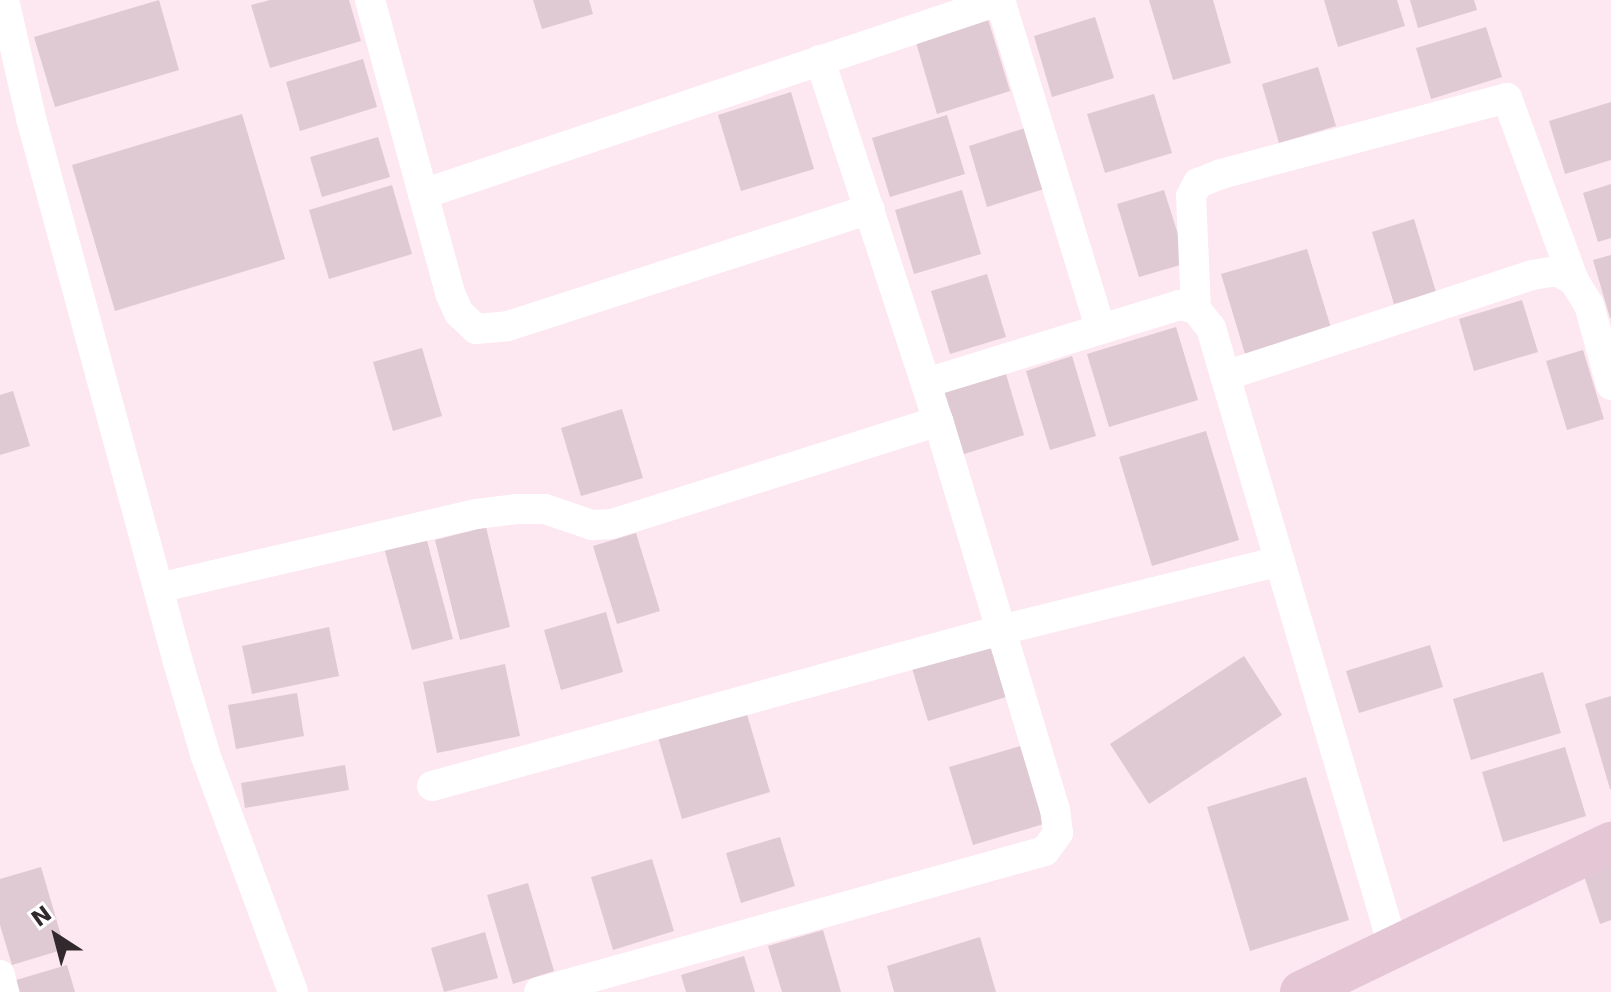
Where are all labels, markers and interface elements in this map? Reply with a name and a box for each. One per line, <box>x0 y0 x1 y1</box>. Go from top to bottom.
north arrow <box>16 896 96 976</box>
text: N <box>27 901 56 932</box>

